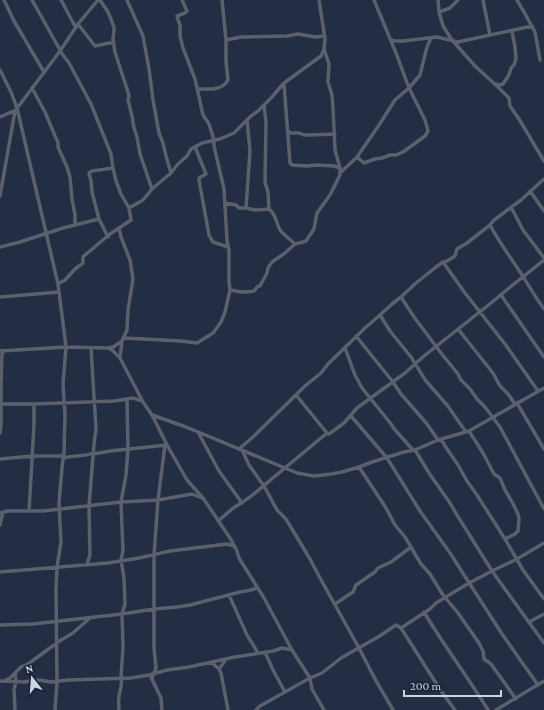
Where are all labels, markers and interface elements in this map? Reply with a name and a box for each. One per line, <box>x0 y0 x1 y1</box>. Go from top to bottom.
north arrow <box>12 658 52 698</box>
text: N <box>24 661 35 675</box>
scale bar <box>404 672 501 698</box>
text: 200 m <box>410 679 442 693</box>

